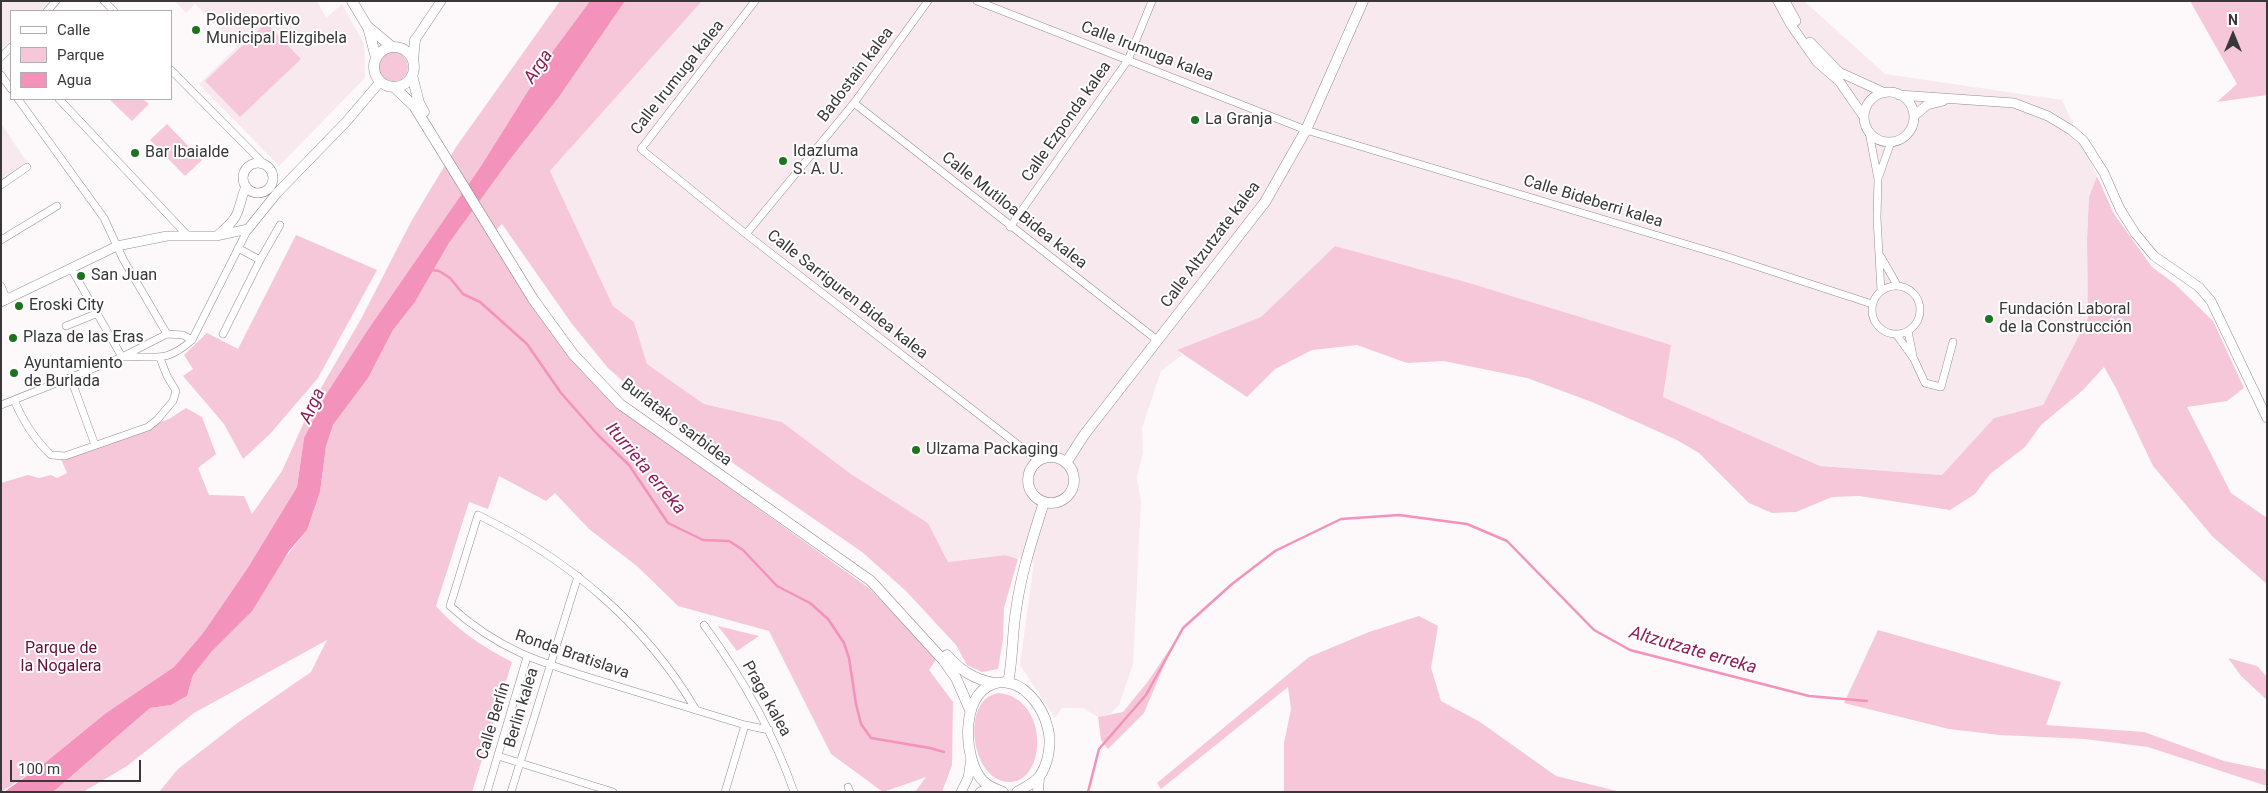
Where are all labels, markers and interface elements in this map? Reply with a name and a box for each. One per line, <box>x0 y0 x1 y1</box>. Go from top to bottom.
legend <box>10 10 172 100</box>
north arrow <box>2208 10 2258 60</box>
place label: Polideportivo Municipal Elizgibela <box>206 11 347 49</box>
text: N <box>2228 12 2238 28</box>
street label: Calle Irumuga kalea <box>627 17 729 139</box>
street label: Calle Irumuga kalea <box>1078 18 1216 86</box>
text: Calle <box>57 21 90 39</box>
marker: Polideportivo Municipal Elizgibela <box>190 24 202 36</box>
street label: Badostain kalea <box>814 24 898 126</box>
text: Parque <box>57 46 104 64</box>
water label: Arga <box>520 46 558 88</box>
street label: Calle Ezponda kalea <box>1018 58 1116 186</box>
text: Agua <box>57 71 92 89</box>
place label: La Granja <box>1205 110 1272 130</box>
marker: La Granja <box>1189 114 1201 126</box>
place label: Idazluma S. A. U. <box>793 142 858 180</box>
place label: Bar Ibaialde <box>145 143 229 163</box>
marker: Bar Ibaialde <box>129 147 141 159</box>
street label: Calle Mutiloa Bidea kalea <box>938 148 1090 274</box>
marker: Idazluma S. A. U. <box>777 155 789 167</box>
street label: Calle Bideberri kalea <box>1521 172 1665 232</box>
street label: Calle Altzutzate kalea <box>1157 178 1265 312</box>
street label: Calle Sarriguren Bidea kalea <box>763 226 931 364</box>
place label: San Juan <box>91 266 157 286</box>
marker: San Juan <box>75 270 87 282</box>
place label: Eroski City <box>29 296 104 316</box>
marker: Eroski City <box>13 300 25 312</box>
place label: Fundación Laboral de la Construcción <box>1999 300 2132 338</box>
marker: Fundación Laboral de la Construcción <box>1983 313 1995 325</box>
place label: Plaza de las Eras <box>23 328 144 348</box>
marker: Plaza de las Eras <box>7 332 19 344</box>
place label: Ayuntamiento de Burlada <box>24 354 123 392</box>
marker: Ayuntamiento de Burlada <box>8 367 20 379</box>
street label: Burlatako sarbidea <box>617 375 735 471</box>
water label: Arga <box>296 385 330 427</box>
water label: Iturrieta erreka <box>600 419 690 519</box>
place label: Ulzama Packaging <box>926 440 1058 460</box>
marker: Ulzama Packaging <box>910 444 922 456</box>
water label: Altzutzate erreka <box>1627 623 1759 679</box>
street label: Ronda Bratislava <box>512 626 632 684</box>
park label: Parque de la Nogalera <box>21 639 101 677</box>
street label: Praga kalea <box>737 658 795 740</box>
street label: Berlin kalea <box>501 666 543 750</box>
street label: Calle Berlín <box>473 680 515 762</box>
scale bar <box>12 750 144 782</box>
text: 100 m <box>18 760 60 778</box>

